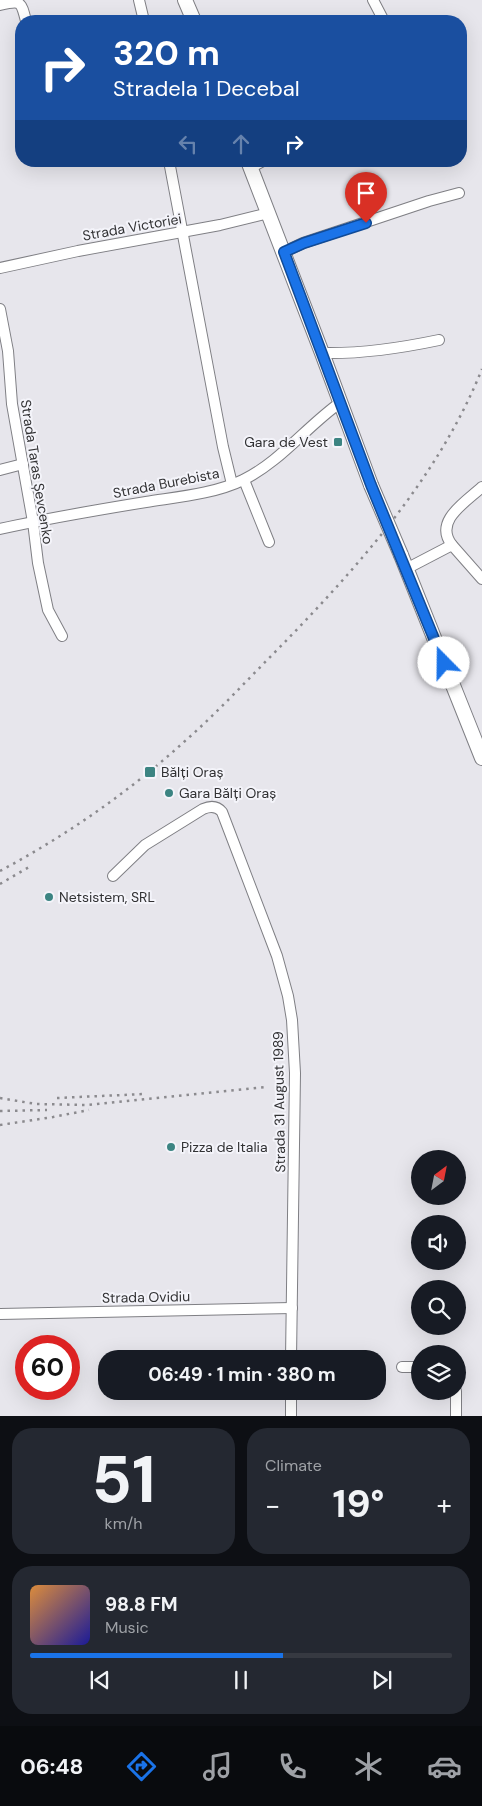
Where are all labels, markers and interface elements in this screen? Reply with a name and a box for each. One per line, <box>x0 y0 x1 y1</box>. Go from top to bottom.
text: 320 m <box>113 30 220 76</box>
icon: right <box>30 35 95 100</box>
text: Stradela 1 Decebal <box>113 74 300 103</box>
icon: left <box>174 130 202 158</box>
icon: ahead <box>227 130 255 158</box>
icon: right <box>280 130 308 158</box>
pin <box>345 172 387 223</box>
icon: arrive <box>352 179 380 207</box>
street label: Strada Victoriei <box>81 209 183 245</box>
street label: Strada Taras Șevcenko <box>17 398 57 546</box>
place label: Gara de Vest <box>244 433 328 451</box>
marker: Gara de Vest <box>332 436 344 448</box>
street label: Strada Burebista <box>111 464 221 502</box>
position arrow <box>417 636 469 688</box>
place label: Bălți Oraș <box>161 763 223 781</box>
marker: Bălți Oraș <box>143 765 157 779</box>
place label: Gara Bălți Oraș <box>179 784 276 802</box>
marker: Gara Bălți Oraș <box>163 787 175 799</box>
place label: Netsistem, SRL <box>59 888 155 906</box>
marker: Netsistem, SRL <box>43 891 55 903</box>
street label: Strada 31 August 1989 <box>269 1031 289 1173</box>
place label: Pizza de Italia <box>181 1138 268 1156</box>
marker: Pizza de Italia <box>165 1141 177 1153</box>
north arrow <box>411 1150 466 1205</box>
map controls <box>411 1150 466 1400</box>
button: sound <box>411 1215 466 1270</box>
button: search <box>411 1280 466 1335</box>
street label: Strada Ovidiu <box>102 1287 190 1307</box>
speed limit sign: 60 <box>15 1335 80 1400</box>
button: layers <box>411 1345 466 1400</box>
text: 06:49 · 1 min · 380 m <box>148 1362 336 1387</box>
text: 51 <box>91 1438 156 1522</box>
text: Climate <box>265 1455 322 1476</box>
text: 19° <box>333 1479 384 1529</box>
text: − <box>265 1487 280 1524</box>
text: + <box>437 1487 452 1524</box>
text: km/h <box>105 1513 142 1534</box>
text: 98.8 FM <box>105 1592 178 1617</box>
text: Music <box>105 1617 149 1638</box>
icon: previous <box>86 1666 114 1694</box>
icon: pause <box>227 1666 255 1694</box>
icon: next <box>368 1666 396 1694</box>
icon: directions <box>124 1749 159 1784</box>
icon: music <box>200 1749 235 1784</box>
icon: phone <box>275 1749 310 1784</box>
icon: climate <box>351 1749 386 1784</box>
icon: car <box>427 1749 462 1784</box>
text: 06:48 <box>20 1752 84 1781</box>

